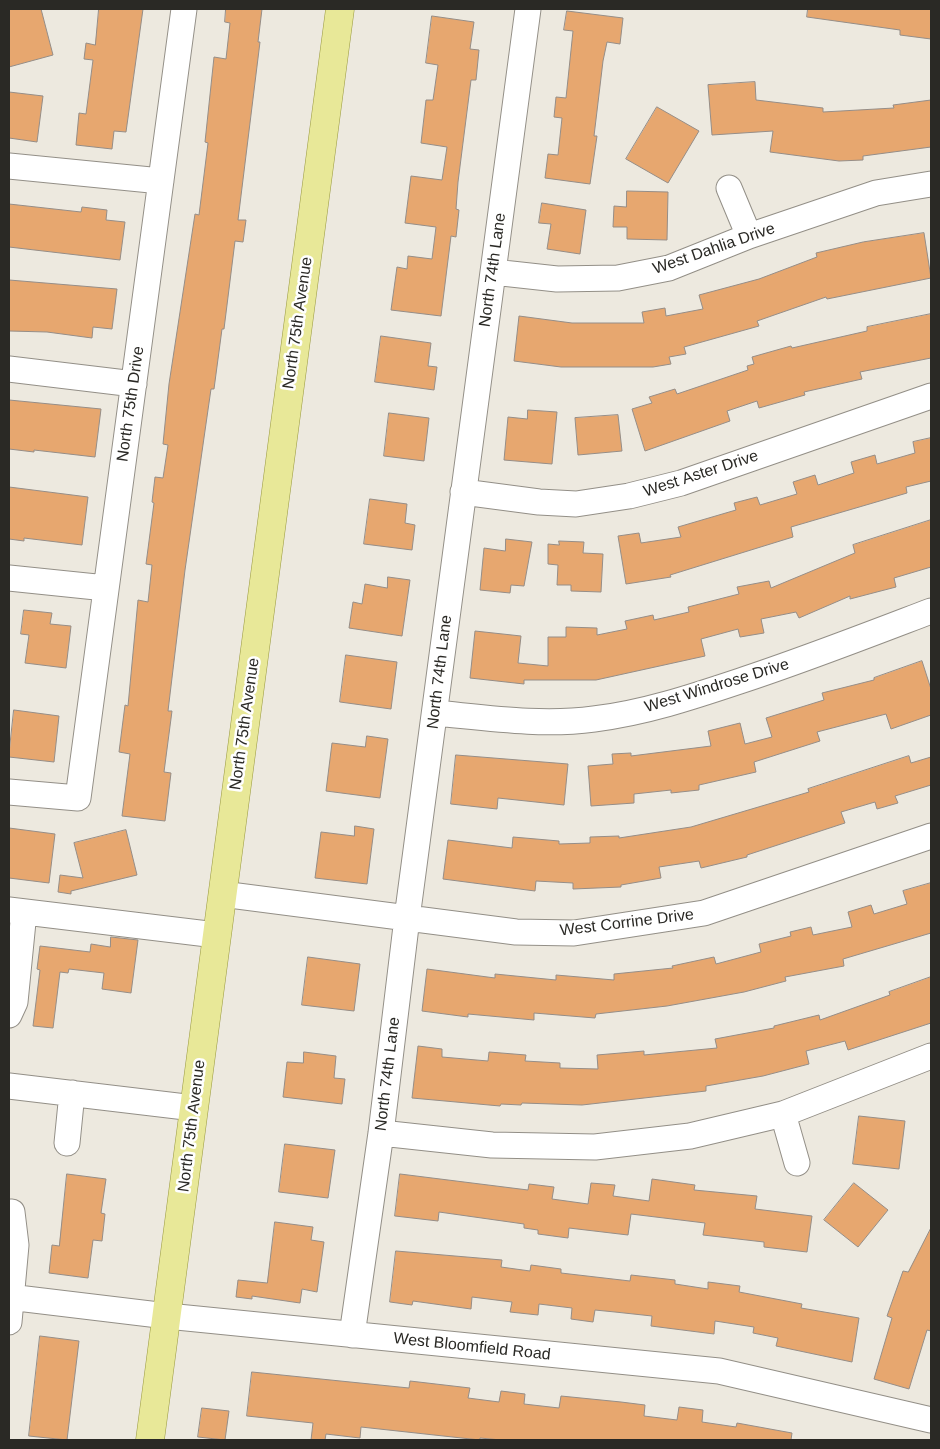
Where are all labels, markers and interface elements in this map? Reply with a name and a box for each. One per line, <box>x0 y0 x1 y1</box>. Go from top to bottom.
street label: North 74th Lane <box>476 212 510 328</box>
street label: West Dahlia Drive <box>650 219 778 279</box>
street label: North 75th Avenue <box>279 256 317 390</box>
street label: North 75th Drive <box>113 345 149 463</box>
street label: West Aster Drive <box>641 446 761 502</box>
street label: North 74th Lane <box>423 614 457 730</box>
street label: West Windrose Drive <box>642 655 792 717</box>
street label: North 75th Avenue <box>226 657 264 791</box>
street label: West Corrine Drive <box>559 905 695 941</box>
street label: North 74th Lane <box>371 1016 405 1132</box>
street label: North 75th Avenue <box>174 1059 210 1193</box>
street label: West Bloomfield Road <box>392 1329 552 1365</box>

